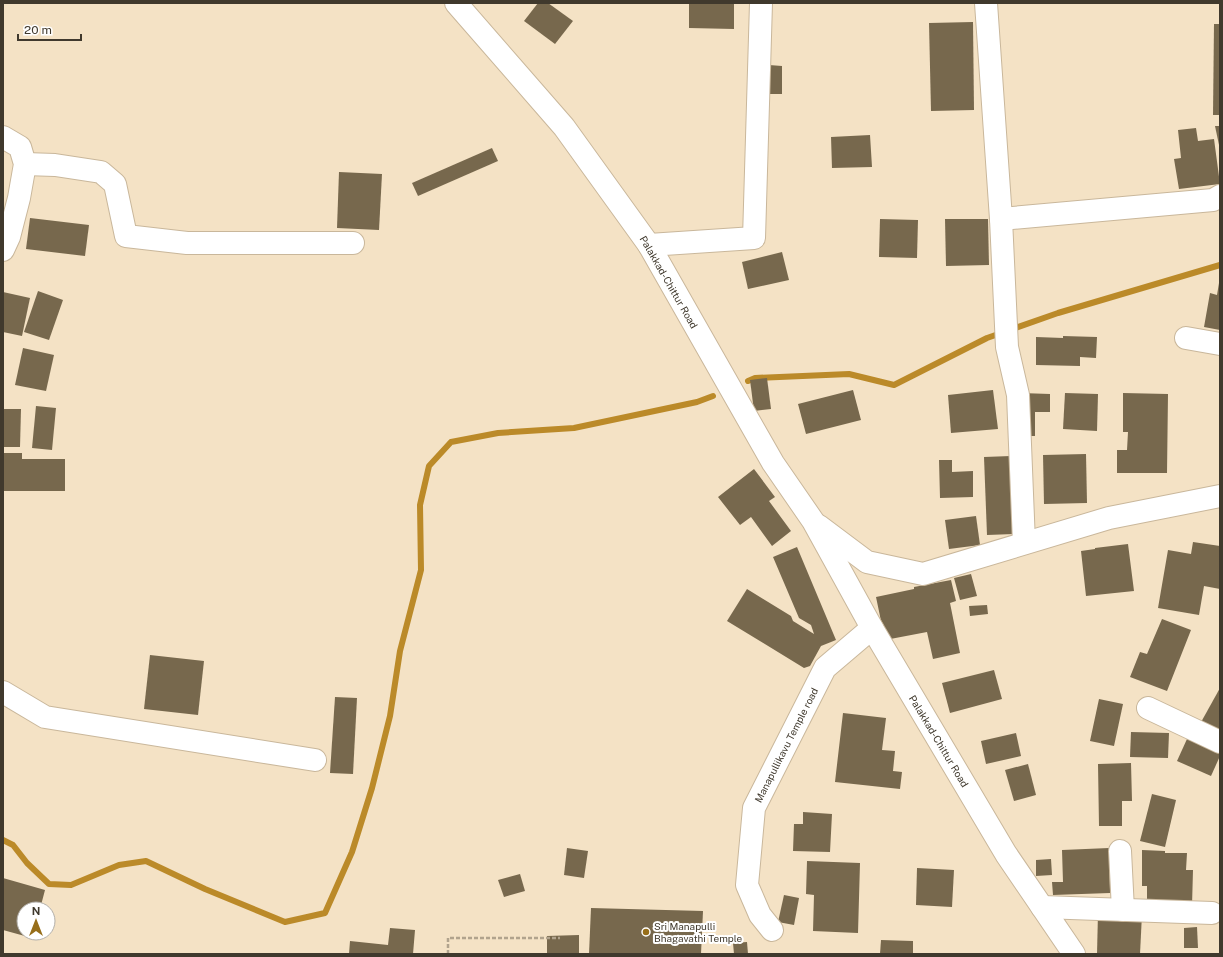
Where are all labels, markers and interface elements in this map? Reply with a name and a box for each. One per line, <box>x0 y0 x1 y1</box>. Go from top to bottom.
scale bar <box>18 16 81 42</box>
text: 20 m <box>24 23 52 37</box>
street label: Palakkad-Chittur Road <box>638 234 700 330</box>
street label: Manapullikavu Temple road <box>752 686 820 804</box>
street label: Palakkad-Chittur Road <box>907 693 971 789</box>
north arrow <box>16 901 56 941</box>
text: N <box>32 905 40 917</box>
place label: Sri Manapulli Bhagavathi Temple <box>654 920 743 944</box>
marker: Sri Manapulli Bhagavathi Temple <box>641 927 651 937</box>

